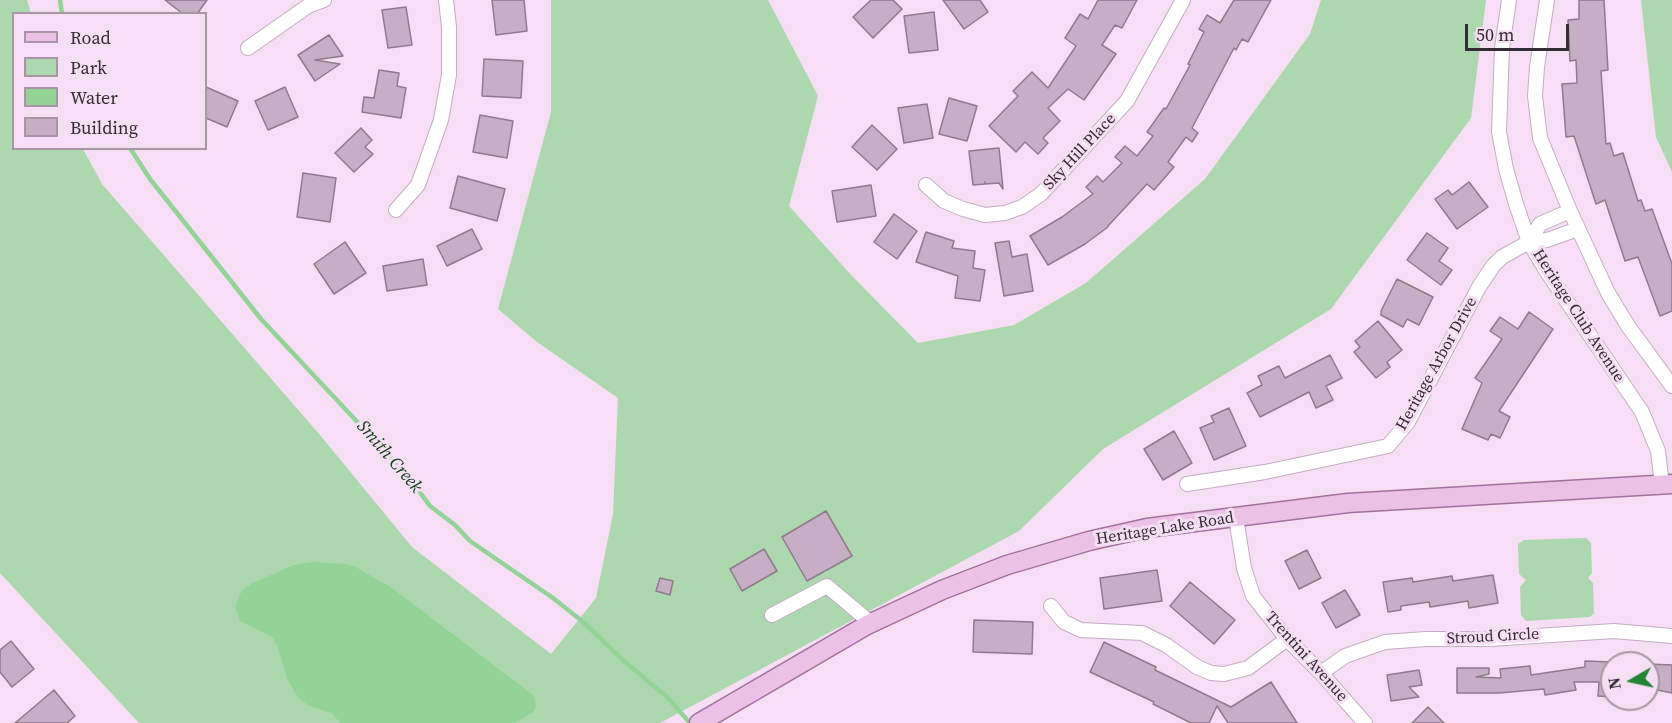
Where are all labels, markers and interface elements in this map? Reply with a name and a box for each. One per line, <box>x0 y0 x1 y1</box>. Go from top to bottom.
legend <box>12 12 207 150</box>
scale bar <box>1468 12 1572 50</box>
text: 50 m <box>1476 22 1514 47</box>
text: Road <box>70 25 111 50</box>
text: Park <box>70 55 107 80</box>
text: Water <box>70 85 118 110</box>
street label: Sky Hill Place <box>1040 110 1120 194</box>
text: Building <box>70 115 138 140</box>
street label: Heritage Club Avenue <box>1528 246 1628 386</box>
street label: Heritage Arbor Drive <box>1392 294 1482 434</box>
water label: Smith Creek <box>352 416 426 498</box>
street label: Heritage Lake Road <box>1095 509 1235 549</box>
street label: Trentini Avenue <box>1261 608 1351 706</box>
street label: Stroud Circle <box>1446 625 1540 649</box>
north arrow <box>1600 651 1660 711</box>
text: N <box>1602 676 1626 691</box>

